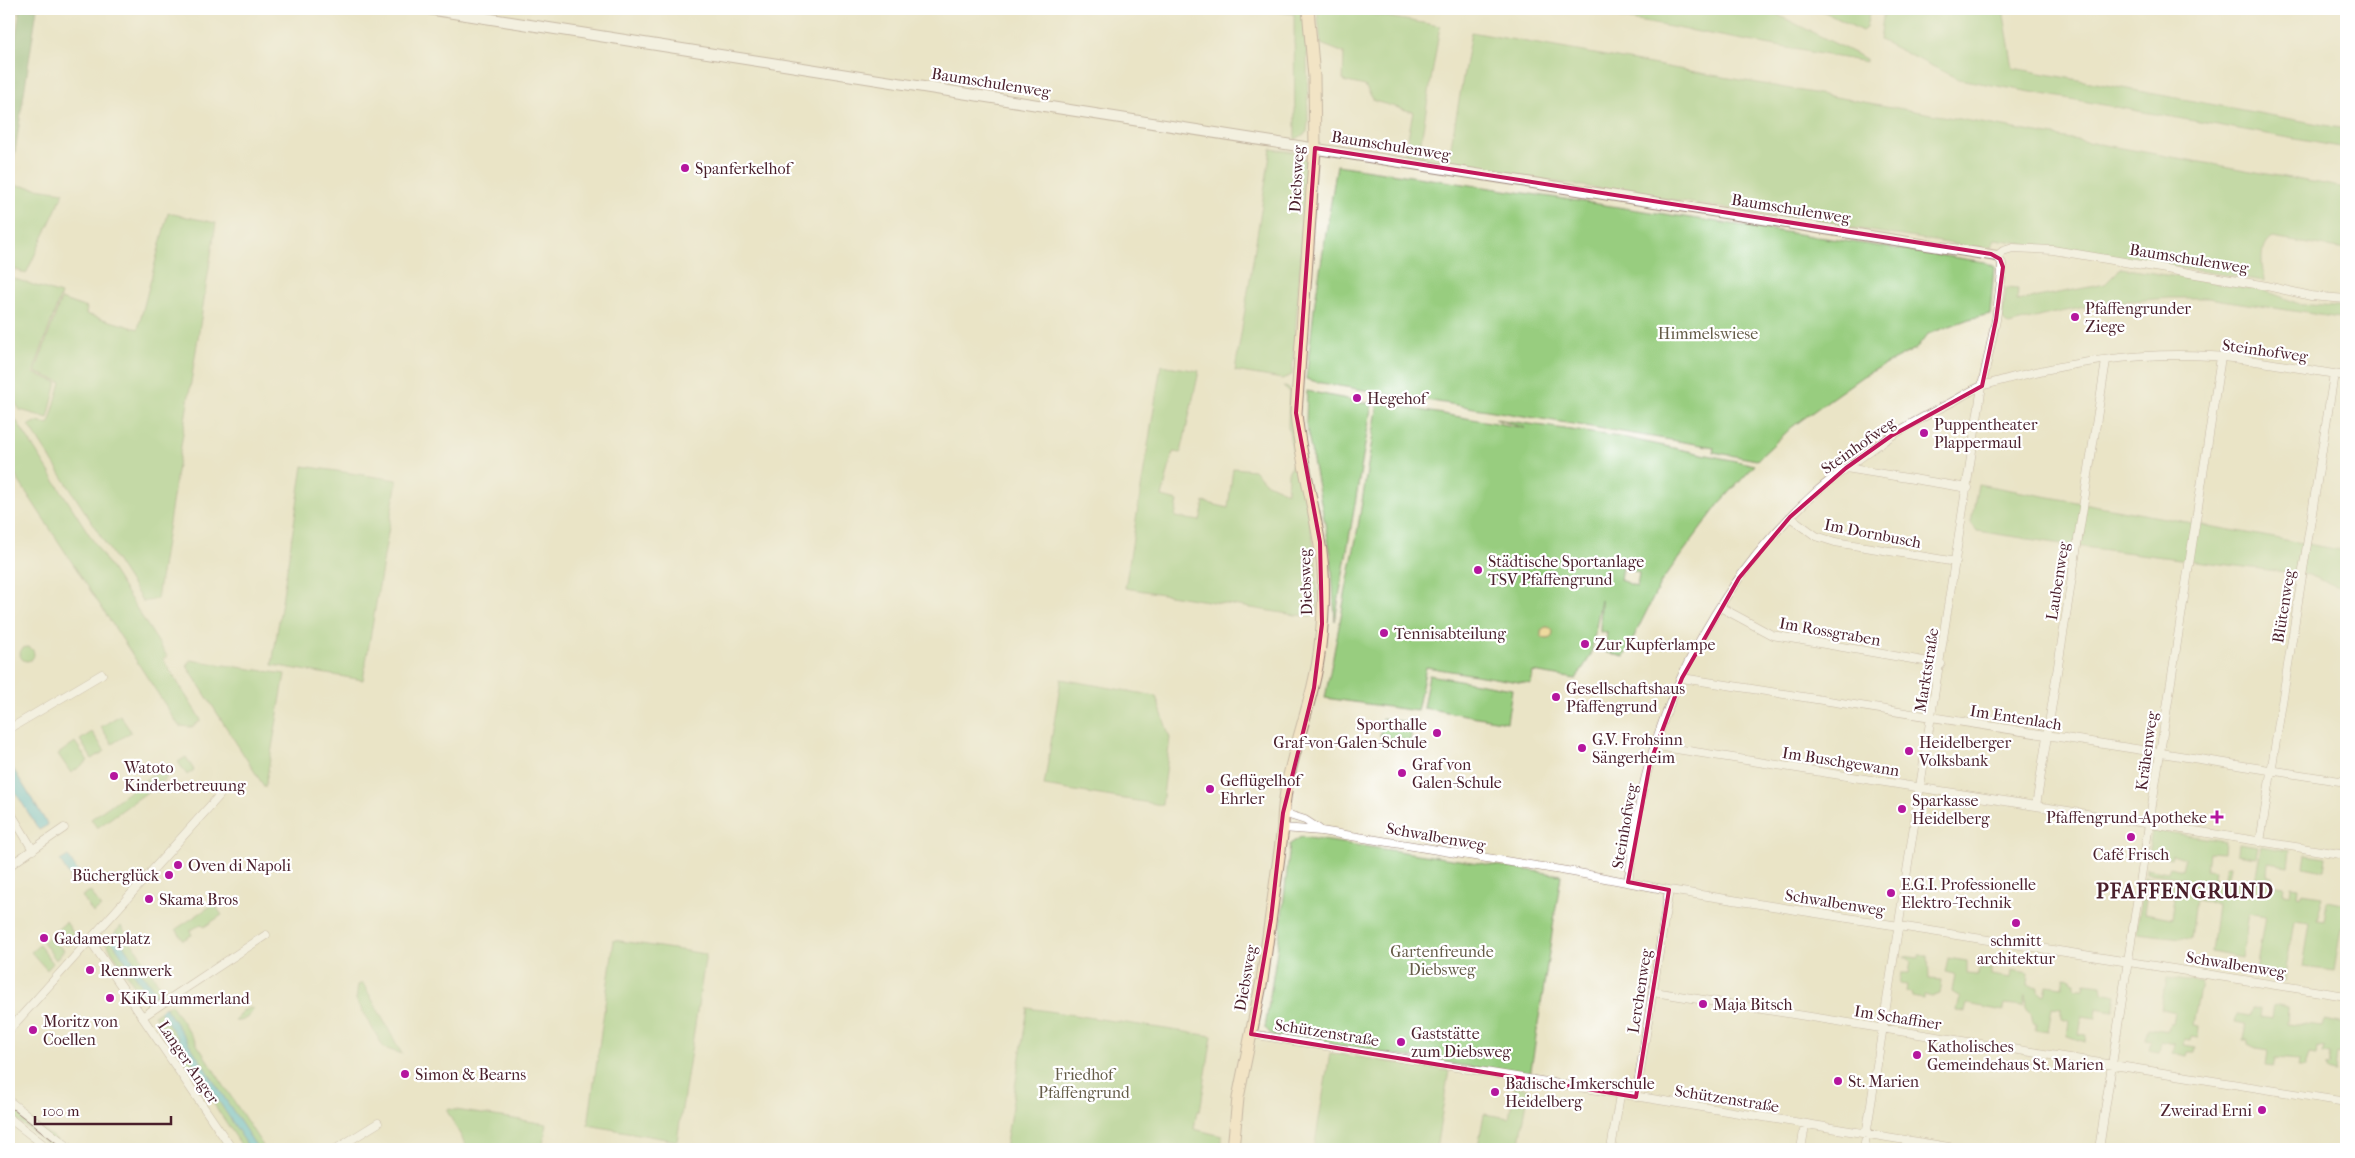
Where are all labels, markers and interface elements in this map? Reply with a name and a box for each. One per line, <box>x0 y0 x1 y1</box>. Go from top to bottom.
street label: Baumschulenweg <box>930 64 1052 101</box>
street label: Baumschulenweg <box>1330 127 1452 164</box>
street label: Diebsweg <box>1285 145 1308 213</box>
place label: Spanferkelhof <box>695 159 794 178</box>
marker: Spanferkelhof <box>679 162 691 174</box>
street label: Baumschulenweg <box>1730 190 1852 227</box>
street label: Baumschulenweg <box>2128 240 2250 277</box>
place label: Pfaffengrunder Ziege <box>2085 299 2191 336</box>
marker: Pfaffengrunder Ziege <box>2069 311 2081 323</box>
park label: Himmelswiese <box>1658 324 1758 343</box>
street label: Steinhofweg <box>2221 335 2309 366</box>
place label: Hegehof <box>1367 389 1430 408</box>
marker: Hegehof <box>1351 392 1363 404</box>
street label: Steinhofweg <box>1817 413 1899 478</box>
place label: Puppentheater Plappermaul <box>1934 415 2038 452</box>
marker: Puppentheater Plappermaul <box>1918 427 1930 439</box>
street label: Im Dornbusch <box>1823 515 1923 552</box>
street label: Laubenweg <box>2042 540 2073 622</box>
street label: Diebsweg <box>1295 548 1316 616</box>
place label: Städtische Sportanlage TSV Pfaffengrund <box>1488 552 1644 589</box>
marker: Städtische Sportanlage TSV Pfaffengrund <box>1472 564 1484 576</box>
street label: Blütenweg <box>2268 567 2299 644</box>
street label: Im Rossgraben <box>1778 613 1883 650</box>
place label: Tennisabteilung <box>1394 624 1506 643</box>
street label: Marktstraße <box>1910 626 1943 714</box>
marker: Tennisabteilung <box>1378 627 1390 639</box>
place label: Zur Kupferlampe <box>1595 635 1715 654</box>
marker: Zur Kupferlampe <box>1579 638 1591 650</box>
place label: Gesellschaftshaus Pfaffengrund <box>1566 679 1685 716</box>
marker: Gesellschaftshaus Pfaffengrund <box>1550 691 1562 703</box>
street label: Im Entenlach <box>1969 701 2063 734</box>
street label: Krähenweg <box>2132 710 2162 792</box>
place label: Sporthalle Graf-von-Galen-Schule <box>1273 715 1427 752</box>
marker: Sporthalle Graf-von-Galen-Schule <box>1431 727 1443 739</box>
place label: G.V. Frohsinn Sängerheim <box>1592 730 1683 767</box>
place label: Heidelberger Volksbank <box>1918 733 2011 770</box>
marker: G.V. Frohsinn Sängerheim <box>1576 742 1588 754</box>
street label: Im Buschgewann <box>1781 743 1902 780</box>
marker: Heidelberger Volksbank <box>1903 745 1915 757</box>
place label: Graf von Galen-Schule <box>1412 755 1502 792</box>
place label: Watoto Kinderbetreuung <box>123 758 246 795</box>
marker: Graf von Galen-Schule <box>1396 767 1408 779</box>
marker: Watoto Kinderbetreuung <box>108 770 120 782</box>
place label: Geflügelhof Ehrler <box>1220 771 1304 808</box>
street label: Steinhofweg <box>1608 781 1641 870</box>
marker: Geflügelhof Ehrler <box>1204 783 1216 795</box>
place label: Sparkasse Heidelberg <box>1912 791 1990 828</box>
marker: Sparkasse Heidelberg <box>1896 803 1908 815</box>
place label: Pfaffengrund-Apotheke <box>2046 808 2207 827</box>
marker: Pfaffengrund-Apotheke <box>2211 811 2223 823</box>
street label: Schwalbenweg <box>1385 818 1488 855</box>
marker: Café Frisch <box>2125 831 2137 843</box>
place label: Café Frisch <box>2093 845 2169 864</box>
place label: Oven di Napoli <box>188 856 291 875</box>
marker: Oven di Napoli <box>172 859 184 871</box>
place label: Bücherglück <box>72 866 160 885</box>
marker: Bücherglück <box>163 869 175 881</box>
place label: E.G.I. Professionelle Elektro-Technik <box>1901 875 2036 912</box>
district label: PFAFFENGRUND <box>2096 879 2274 903</box>
street label: Schwalbenweg <box>1784 885 1887 920</box>
marker: E.G.I. Professionelle Elektro-Technik <box>1885 887 1897 899</box>
place label: Skama Bros <box>159 890 238 909</box>
marker: Skama Bros <box>143 893 155 905</box>
marker: schmitt architektur <box>2010 917 2022 929</box>
place label: Gadamerplatz <box>54 929 150 948</box>
place label: schmitt architektur <box>1977 931 2055 968</box>
marker: Gadamerplatz <box>38 932 50 944</box>
park label: Gartenfreunde Diebsweg <box>1390 942 1494 979</box>
street label: Diebsweg <box>1230 943 1261 1013</box>
street label: Lerchenweg <box>1623 947 1656 1035</box>
street label: Schwalbenweg <box>2185 947 2288 982</box>
place label: Rennwerk <box>100 961 173 980</box>
marker: Rennwerk <box>84 964 96 976</box>
place label: KiKu Lummerland <box>120 989 250 1008</box>
marker: KiKu Lummerland <box>104 992 116 1004</box>
place label: Maja Bitsch <box>1713 995 1793 1014</box>
marker: Maja Bitsch <box>1697 998 1709 1010</box>
street label: Im Schaffner <box>1853 1001 1943 1034</box>
place label: Moritz von Coellen <box>43 1012 119 1049</box>
street label: Schützenstraße <box>1273 1015 1381 1050</box>
street label: Langer Anger <box>154 1017 223 1108</box>
marker: Moritz von Coellen <box>27 1024 39 1036</box>
place label: Gaststätte zum Diebsweg <box>1411 1024 1511 1061</box>
marker: Gaststätte zum Diebsweg <box>1395 1036 1407 1048</box>
place label: Katholisches Gemeindehaus St. Marien <box>1927 1037 2104 1074</box>
marker: Katholisches Gemeindehaus St. Marien <box>1911 1049 1923 1061</box>
place label: Simon & Bearns <box>415 1065 526 1084</box>
park label: Friedhof Pfaffengrund <box>1038 1065 1130 1102</box>
marker: Simon & Bearns <box>399 1068 411 1080</box>
place label: St. Marien <box>1848 1072 1920 1091</box>
place label: Badische Imkerschule Heidelberg <box>1505 1074 1655 1111</box>
marker: St. Marien <box>1832 1075 1844 1087</box>
street label: Schützenstraße <box>1673 1081 1781 1116</box>
marker: Badische Imkerschule Heidelberg <box>1489 1086 1501 1098</box>
scale bar <box>35 1093 171 1125</box>
place label: Zweirad Erni <box>2160 1101 2252 1120</box>
text: 100 m <box>42 1102 80 1120</box>
marker: Zweirad Erni <box>2256 1104 2268 1116</box>

